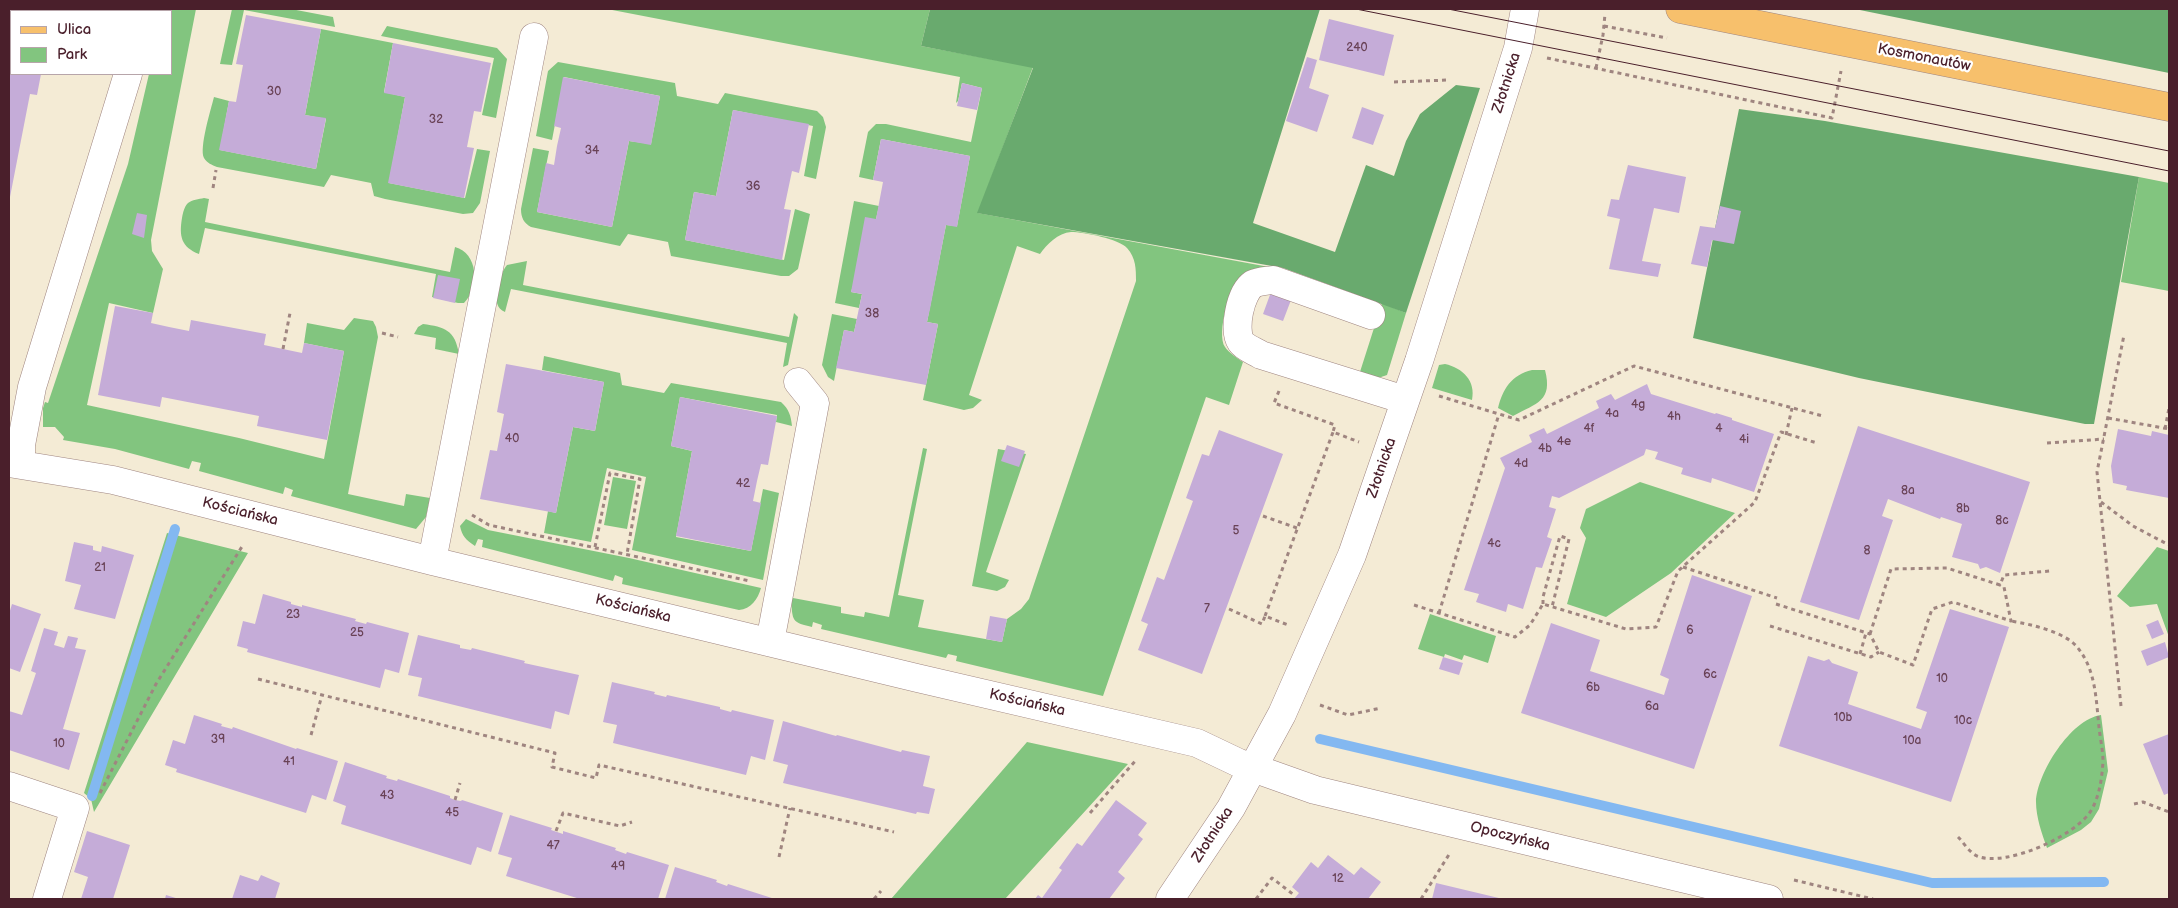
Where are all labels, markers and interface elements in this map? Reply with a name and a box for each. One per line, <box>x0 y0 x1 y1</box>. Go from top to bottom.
legend <box>10 10 172 75</box>
text: Ulica <box>57 20 91 39</box>
street label: Kosmonautów <box>1876 40 1972 76</box>
house number: 240 <box>1346 41 1368 55</box>
text: Park <box>57 45 87 64</box>
street label: Złotnicka <box>1489 51 1525 115</box>
house number: 30 <box>267 85 281 99</box>
house number: 32 <box>429 113 443 127</box>
house number: 34 <box>585 144 599 158</box>
house number: 36 <box>746 180 760 194</box>
house number: 38 <box>865 307 879 321</box>
house number: 4g <box>1631 398 1645 412</box>
house number: 4a <box>1605 407 1619 421</box>
house number: 4h <box>1667 410 1681 424</box>
house number: 4f <box>1583 422 1595 436</box>
house number: 4 <box>1715 422 1723 436</box>
house number: 40 <box>505 432 519 446</box>
house number: 4i <box>1739 433 1749 447</box>
house number: 4e <box>1557 435 1571 449</box>
street label: Złotnicka <box>1363 436 1401 500</box>
house number: 4b <box>1538 442 1552 456</box>
house number: 4d <box>1514 457 1528 471</box>
house number: 42 <box>736 477 750 491</box>
house number: 8a <box>1901 484 1915 498</box>
street label: Kościańska <box>200 494 280 530</box>
house number: 8b <box>1956 502 1970 516</box>
house number: 8c <box>1995 514 2009 528</box>
house number: 5 <box>1233 524 1239 538</box>
house number: 4c <box>1487 537 1501 551</box>
house number: 8 <box>1864 544 1870 558</box>
house number: 21 <box>94 561 106 575</box>
street label: Kościańska <box>593 591 673 627</box>
house number: 7 <box>1204 602 1210 616</box>
house number: 23 <box>286 608 300 622</box>
house number: 6 <box>1686 624 1694 638</box>
house number: 25 <box>350 626 364 640</box>
house number: 6c <box>1703 668 1717 682</box>
house number: 10 <box>1936 672 1948 686</box>
house number: 6b <box>1586 681 1600 695</box>
street label: Kościańska <box>987 686 1067 720</box>
house number: 6a <box>1645 700 1659 714</box>
house number: 10b <box>1834 711 1852 725</box>
house number: 10c <box>1954 714 1972 728</box>
house number: 39 <box>211 733 225 747</box>
house number: 10a <box>1903 734 1921 748</box>
house number: 10 <box>53 737 65 751</box>
house number: 41 <box>283 755 295 769</box>
house number: 43 <box>380 789 394 803</box>
street label: Złotnicka <box>1188 804 1238 866</box>
house number: 45 <box>445 806 459 820</box>
street label: Opoczyńska <box>1468 818 1552 856</box>
house number: 47 <box>546 839 560 853</box>
house number: 49 <box>611 860 625 874</box>
house number: 12 <box>1332 872 1344 886</box>

